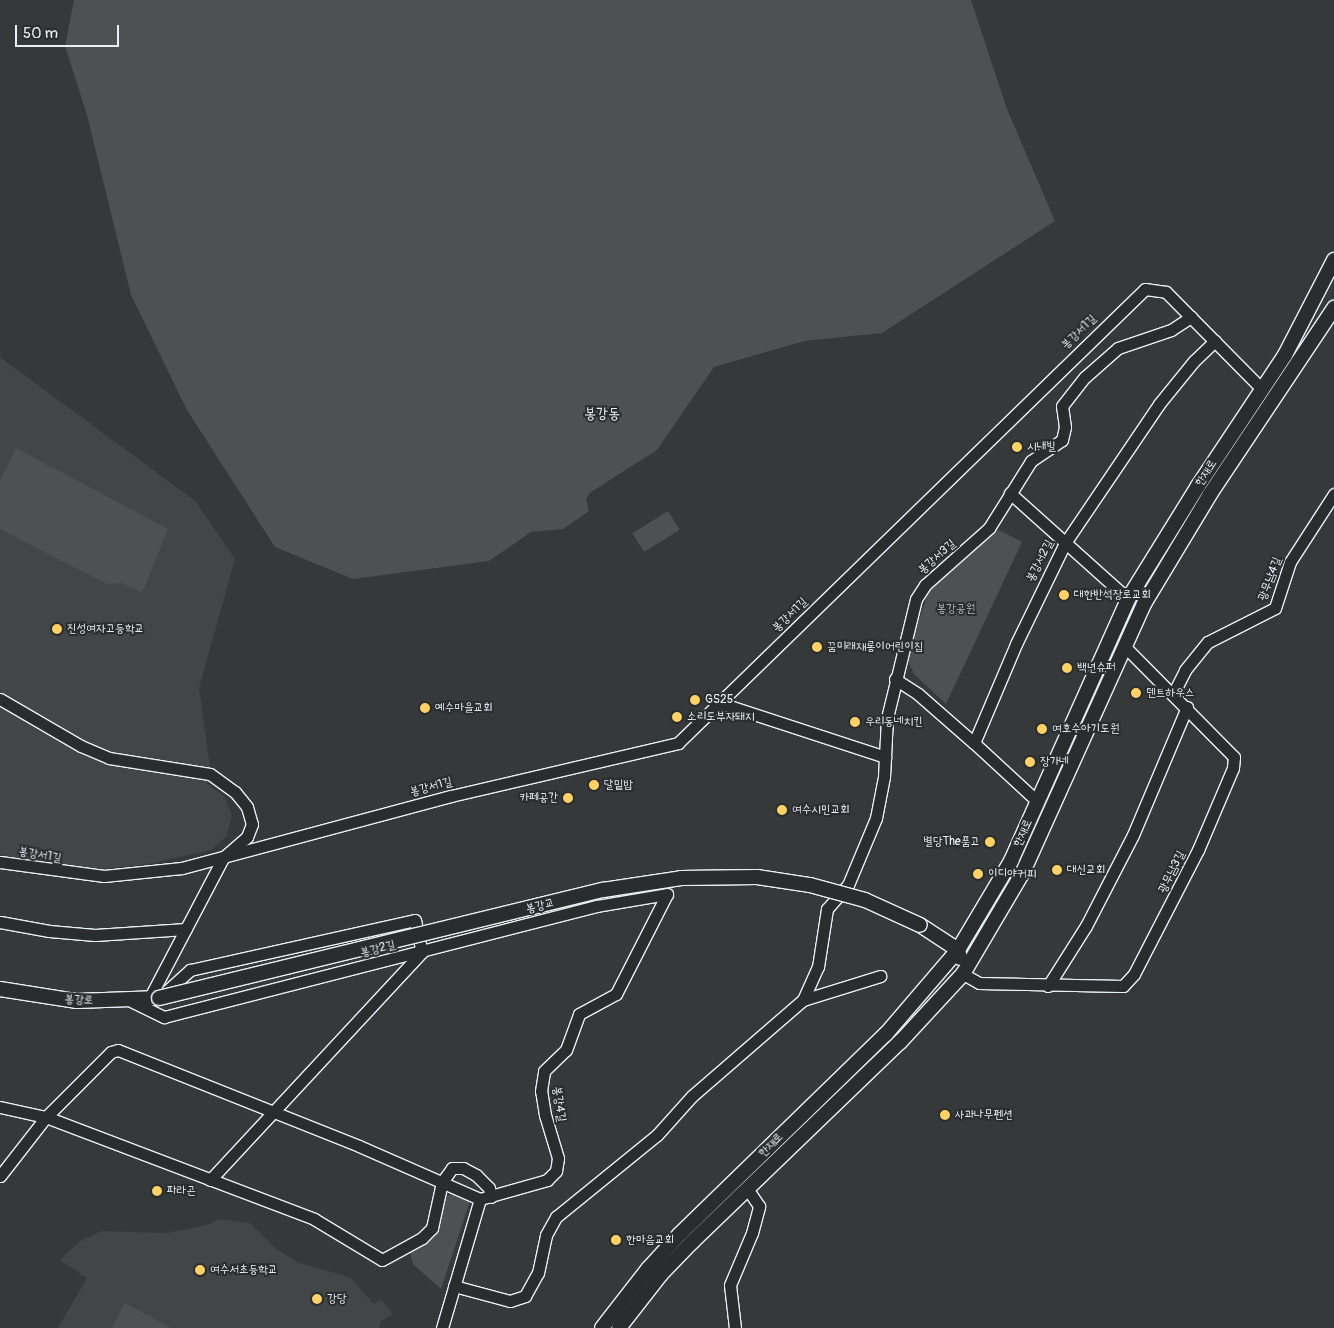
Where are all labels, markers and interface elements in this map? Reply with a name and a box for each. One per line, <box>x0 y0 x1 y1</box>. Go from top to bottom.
scale bar <box>18 15 121 47</box>
text: 50 m <box>23 24 58 43</box>
street label: 봉강서1길 <box>1058 312 1100 352</box>
district label: 봉강동 <box>584 405 620 423</box>
place label: 시내빌 <box>1027 440 1056 454</box>
marker: 시내빌 <box>1011 441 1023 453</box>
street label: 한재로 <box>1192 457 1220 489</box>
street label: 봉강서3길 <box>915 537 959 577</box>
street label: 봉강서2길 <box>1023 538 1057 584</box>
street label: 광무남4길 <box>1255 555 1285 603</box>
place label: 대한반석장로교회 <box>1074 588 1151 602</box>
marker: 대한반석장로교회 <box>1058 589 1070 601</box>
street label: 봉강서1길 <box>769 595 811 635</box>
park label: 봉강공원 <box>937 602 975 616</box>
place label: 진성여자고등학교 <box>67 622 144 636</box>
marker: 진성여자고등학교 <box>51 623 63 635</box>
place label: 꿈미래재롱이어린이집 <box>827 640 924 654</box>
marker: 꿈미래재롱이어린이집 <box>811 641 823 653</box>
place label: 백년슈퍼 <box>1077 661 1116 675</box>
marker: 백년슈퍼 <box>1061 662 1073 674</box>
place label: 덴트하우스 <box>1146 686 1194 700</box>
marker: 덴트하우스 <box>1130 687 1142 699</box>
place label: GS25 <box>705 693 733 707</box>
marker: GS25 <box>689 694 701 706</box>
place label: 예수마을교회 <box>435 701 493 715</box>
marker: 예수마을교회 <box>419 702 431 714</box>
place label: 소리도부자돼지 <box>687 710 755 724</box>
marker: 소리도부자돼지 <box>671 711 683 723</box>
place label: 우리동네치킨 <box>865 715 923 729</box>
marker: 우리동네치킨 <box>849 716 861 728</box>
place label: 여호수아기도원 <box>1052 722 1120 736</box>
marker: 여호수아기도원 <box>1036 723 1048 735</box>
place label: 장가네 <box>1040 755 1069 769</box>
marker: 장가네 <box>1024 756 1036 768</box>
street label: 봉강서1길 <box>408 774 454 800</box>
place label: 달밑밥 <box>604 778 633 792</box>
marker: 달밑밥 <box>588 779 600 791</box>
place label: 카페공간 <box>519 791 558 805</box>
marker: 카페공간 <box>562 792 574 804</box>
place label: 여수시민교회 <box>792 803 850 817</box>
marker: 여수시민교회 <box>776 804 788 816</box>
street label: 한재로 <box>1010 817 1036 849</box>
place label: 별당The품고 <box>923 835 980 849</box>
marker: 별당The품고 <box>984 836 996 848</box>
street label: 봉강서1길 <box>17 844 63 866</box>
street label: 광무남3길 <box>1156 848 1188 896</box>
place label: 대신교회 <box>1067 863 1106 877</box>
marker: 대신교회 <box>1051 864 1063 876</box>
place label: 이디야커피 <box>988 867 1036 881</box>
marker: 이디야커피 <box>972 868 984 880</box>
street label: 봉강교 <box>524 896 556 916</box>
street label: 봉강2길 <box>359 938 397 960</box>
street label: 봉강로 <box>64 992 94 1008</box>
street label: 봉강4길 <box>549 1085 569 1123</box>
place label: 사과나무펜션 <box>955 1108 1013 1122</box>
marker: 사과나무펜션 <box>939 1109 951 1121</box>
street label: 한재로 <box>756 1130 786 1160</box>
place label: 파라곤 <box>167 1184 196 1198</box>
marker: 파라곤 <box>151 1185 163 1197</box>
place label: 한마음교회 <box>626 1233 674 1247</box>
marker: 한마음교회 <box>610 1234 622 1246</box>
place label: 여수서초등학교 <box>210 1263 278 1277</box>
marker: 여수서초등학교 <box>194 1264 206 1276</box>
place label: 강당 <box>327 1292 346 1306</box>
marker: 강당 <box>311 1293 323 1305</box>

